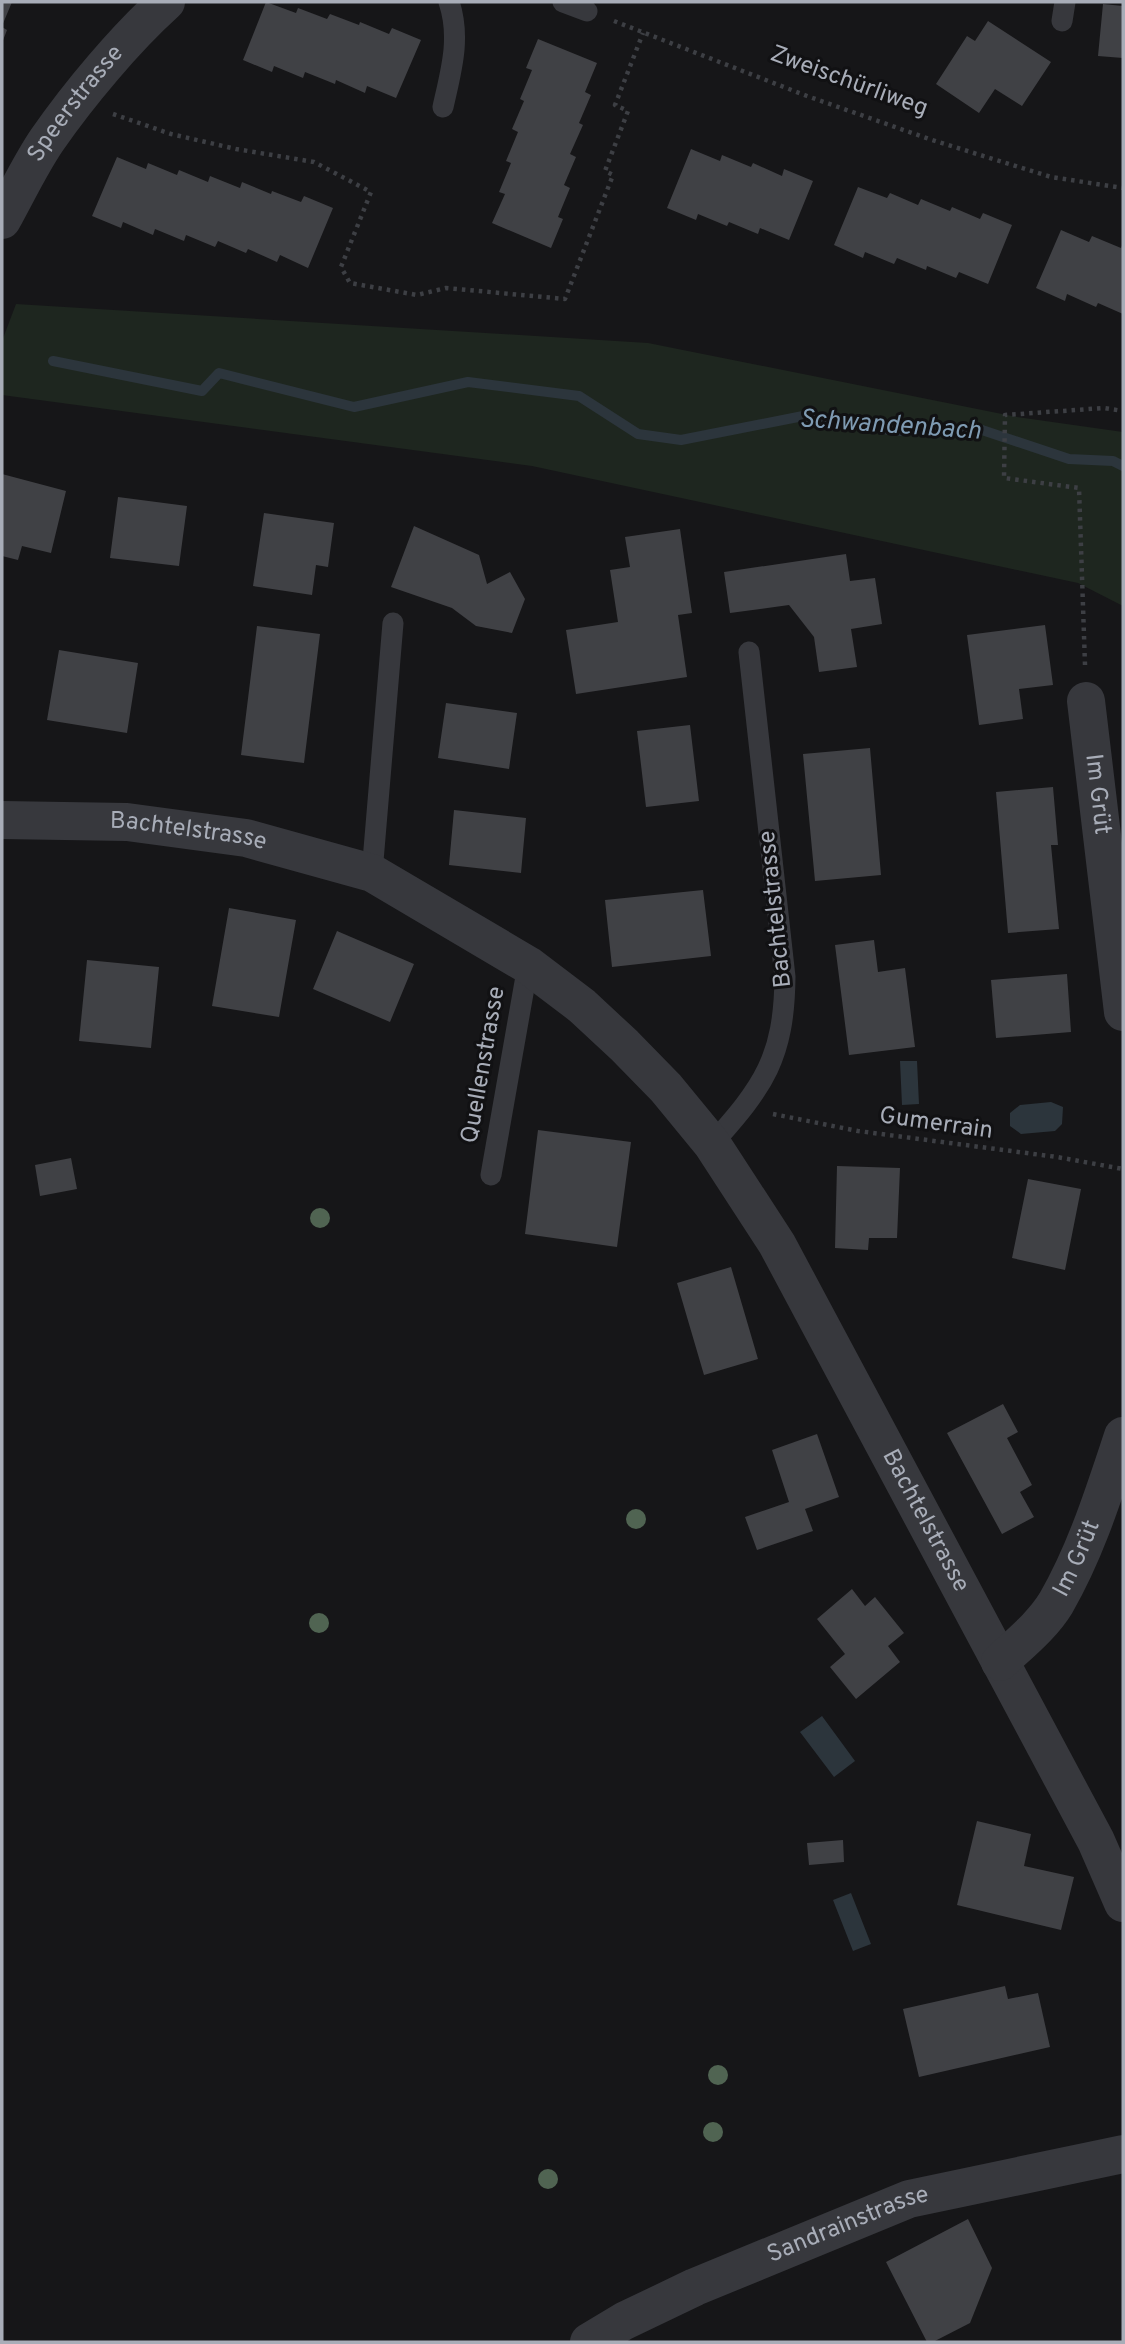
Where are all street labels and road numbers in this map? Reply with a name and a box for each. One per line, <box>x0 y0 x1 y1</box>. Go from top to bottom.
street label: Speerstrasse <box>22 39 130 168</box>
street label: Zweischürliweg <box>766 40 932 124</box>
street label: Im Grüt <box>1077 752 1117 836</box>
street label: Bachtelstrasse <box>110 807 270 858</box>
street label: Bachtelstrasse <box>753 829 799 989</box>
street label: Quellenstrasse <box>455 984 513 1146</box>
street label: Gumerrain <box>877 1101 995 1147</box>
street label: Bachtelstrasse <box>875 1444 975 1598</box>
street label: Im Grüt <box>1047 1516 1108 1602</box>
street label: Sandrainstrasse <box>763 2180 932 2271</box>

